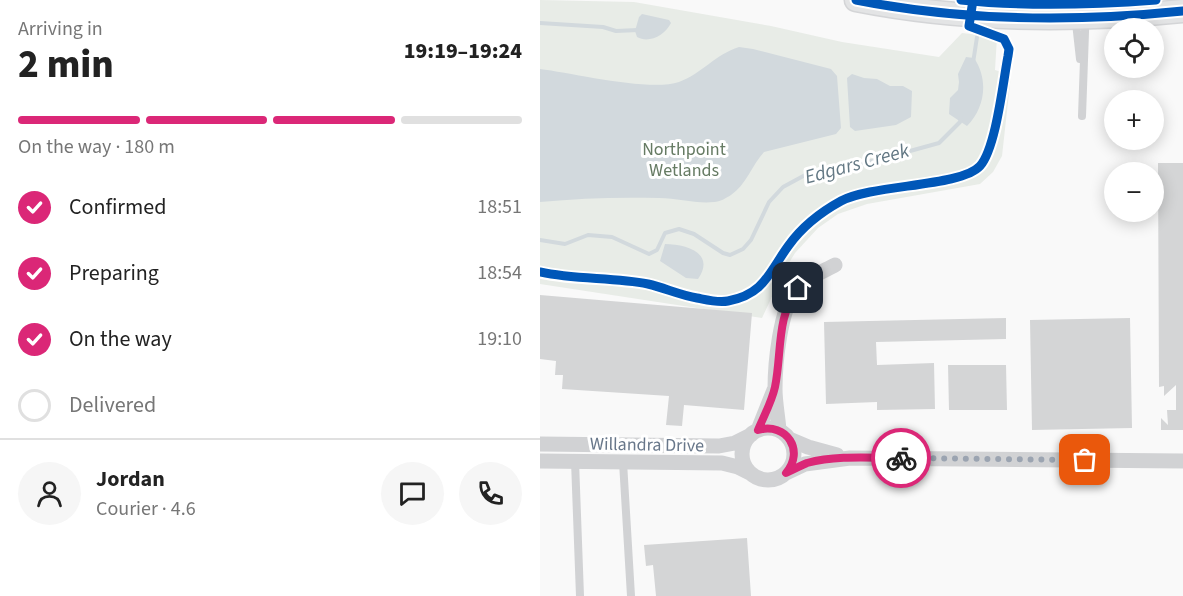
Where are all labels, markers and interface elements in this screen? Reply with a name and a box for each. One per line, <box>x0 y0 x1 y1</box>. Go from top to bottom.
text: Arriving in <box>18 15 103 43</box>
map controls <box>1104 18 1164 222</box>
button: locate <box>1104 18 1164 78</box>
text: 19:19–19:24 <box>404 35 522 67</box>
text: 2 min <box>18 37 114 93</box>
button: + <box>1104 90 1164 150</box>
text: On the way · 180 m <box>18 133 175 161</box>
water label: Edgars Creek <box>802 136 913 191</box>
park label: Northpoint Wetlands <box>642 137 726 183</box>
button: − <box>1104 162 1164 222</box>
icon: check <box>18 191 51 224</box>
text: Confirmed <box>69 191 166 223</box>
text: 18:51 <box>477 193 522 221</box>
icon: check <box>18 257 51 290</box>
text: Preparing <box>69 257 159 289</box>
text: 18:54 <box>477 259 522 287</box>
pin <box>772 262 823 313</box>
icon: home <box>781 271 814 304</box>
icon: check <box>18 323 51 356</box>
text: On the way <box>69 323 172 355</box>
text: 19:10 <box>477 325 522 353</box>
text: Delivered <box>69 389 156 421</box>
courier <box>871 428 931 488</box>
street label: Willandra Drive <box>590 432 704 458</box>
pin <box>1059 434 1110 485</box>
icon: bike <box>885 442 918 475</box>
icon: bag <box>1068 443 1101 476</box>
button: person <box>18 462 81 525</box>
button: chat <box>381 462 444 525</box>
button: phone <box>459 462 522 525</box>
text: Jordan <box>96 463 165 495</box>
text: Courier · 4.6 <box>96 495 196 523</box>

